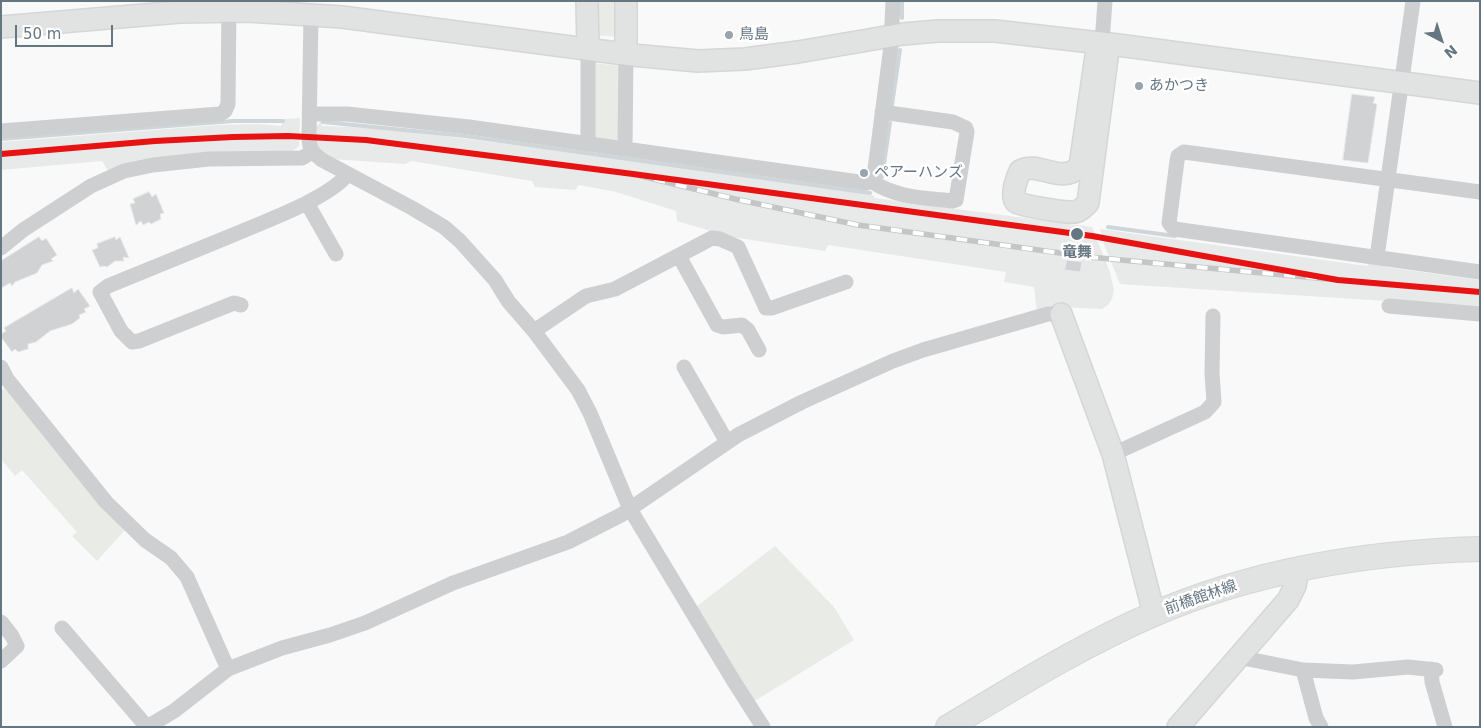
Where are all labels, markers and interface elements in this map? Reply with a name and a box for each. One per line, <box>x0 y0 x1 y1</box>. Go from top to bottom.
scale bar <box>18 15 115 47</box>
north arrow <box>1416 15 1466 65</box>
text: 50 m <box>23 25 61 43</box>
place label: 鳥島 <box>739 26 769 44</box>
marker: 鳥島 <box>723 29 735 41</box>
text: N <box>1441 42 1460 61</box>
place label: あかつき <box>1149 77 1209 95</box>
marker: あかつき <box>1133 80 1145 92</box>
place label: ペアーハンズ <box>874 164 963 182</box>
marker: ペアーハンズ <box>858 167 870 179</box>
marker: 竜舞 <box>1069 226 1085 242</box>
place label: 竜舞 <box>1062 244 1092 262</box>
street label: 前橋館林線 <box>1163 577 1239 619</box>

